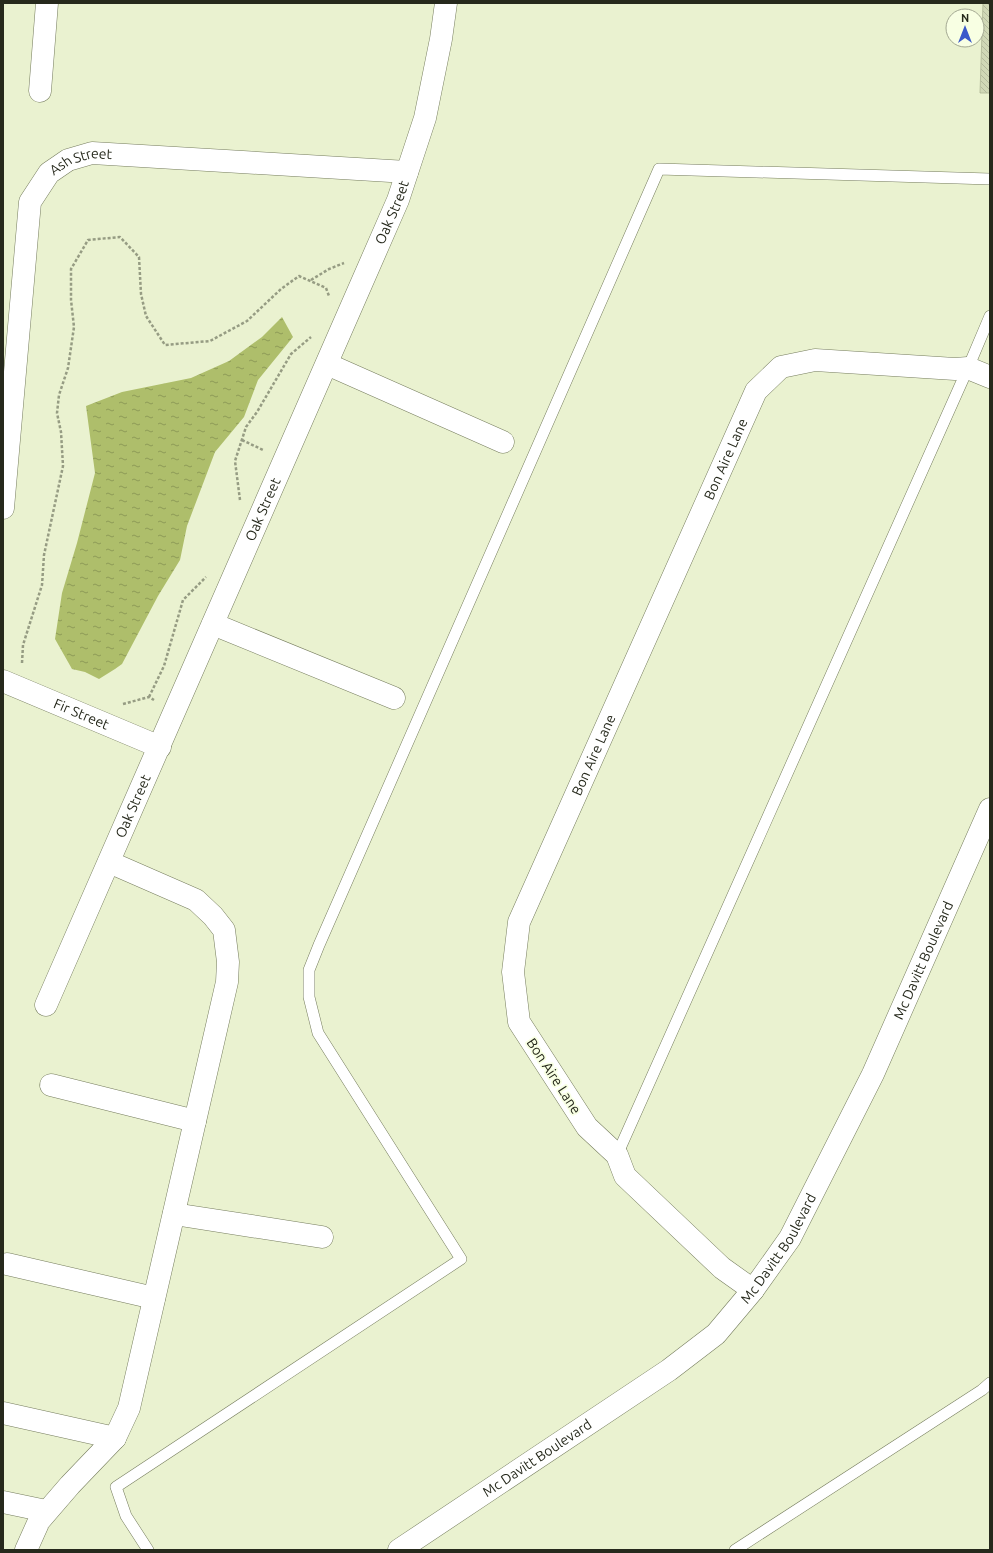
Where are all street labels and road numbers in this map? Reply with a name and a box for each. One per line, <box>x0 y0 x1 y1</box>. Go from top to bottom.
street label: Ash Street <box>46 145 113 178</box>
street label: Oak Street <box>372 178 412 247</box>
street label: Bon Aire Lane <box>701 416 751 502</box>
street label: Oak Street <box>242 475 284 543</box>
street label: Fir Street <box>51 695 112 733</box>
street label: Bon Aire Lane <box>569 712 619 798</box>
street label: Oak Street <box>112 772 154 840</box>
street label: Mc Davitt Boulevard <box>890 899 956 1022</box>
street label: Bon Aire Lane <box>524 1035 584 1117</box>
street label: Mc Davitt Boulevard <box>737 1191 819 1307</box>
street label: Mc Davitt Boulevard <box>480 1416 595 1500</box>

